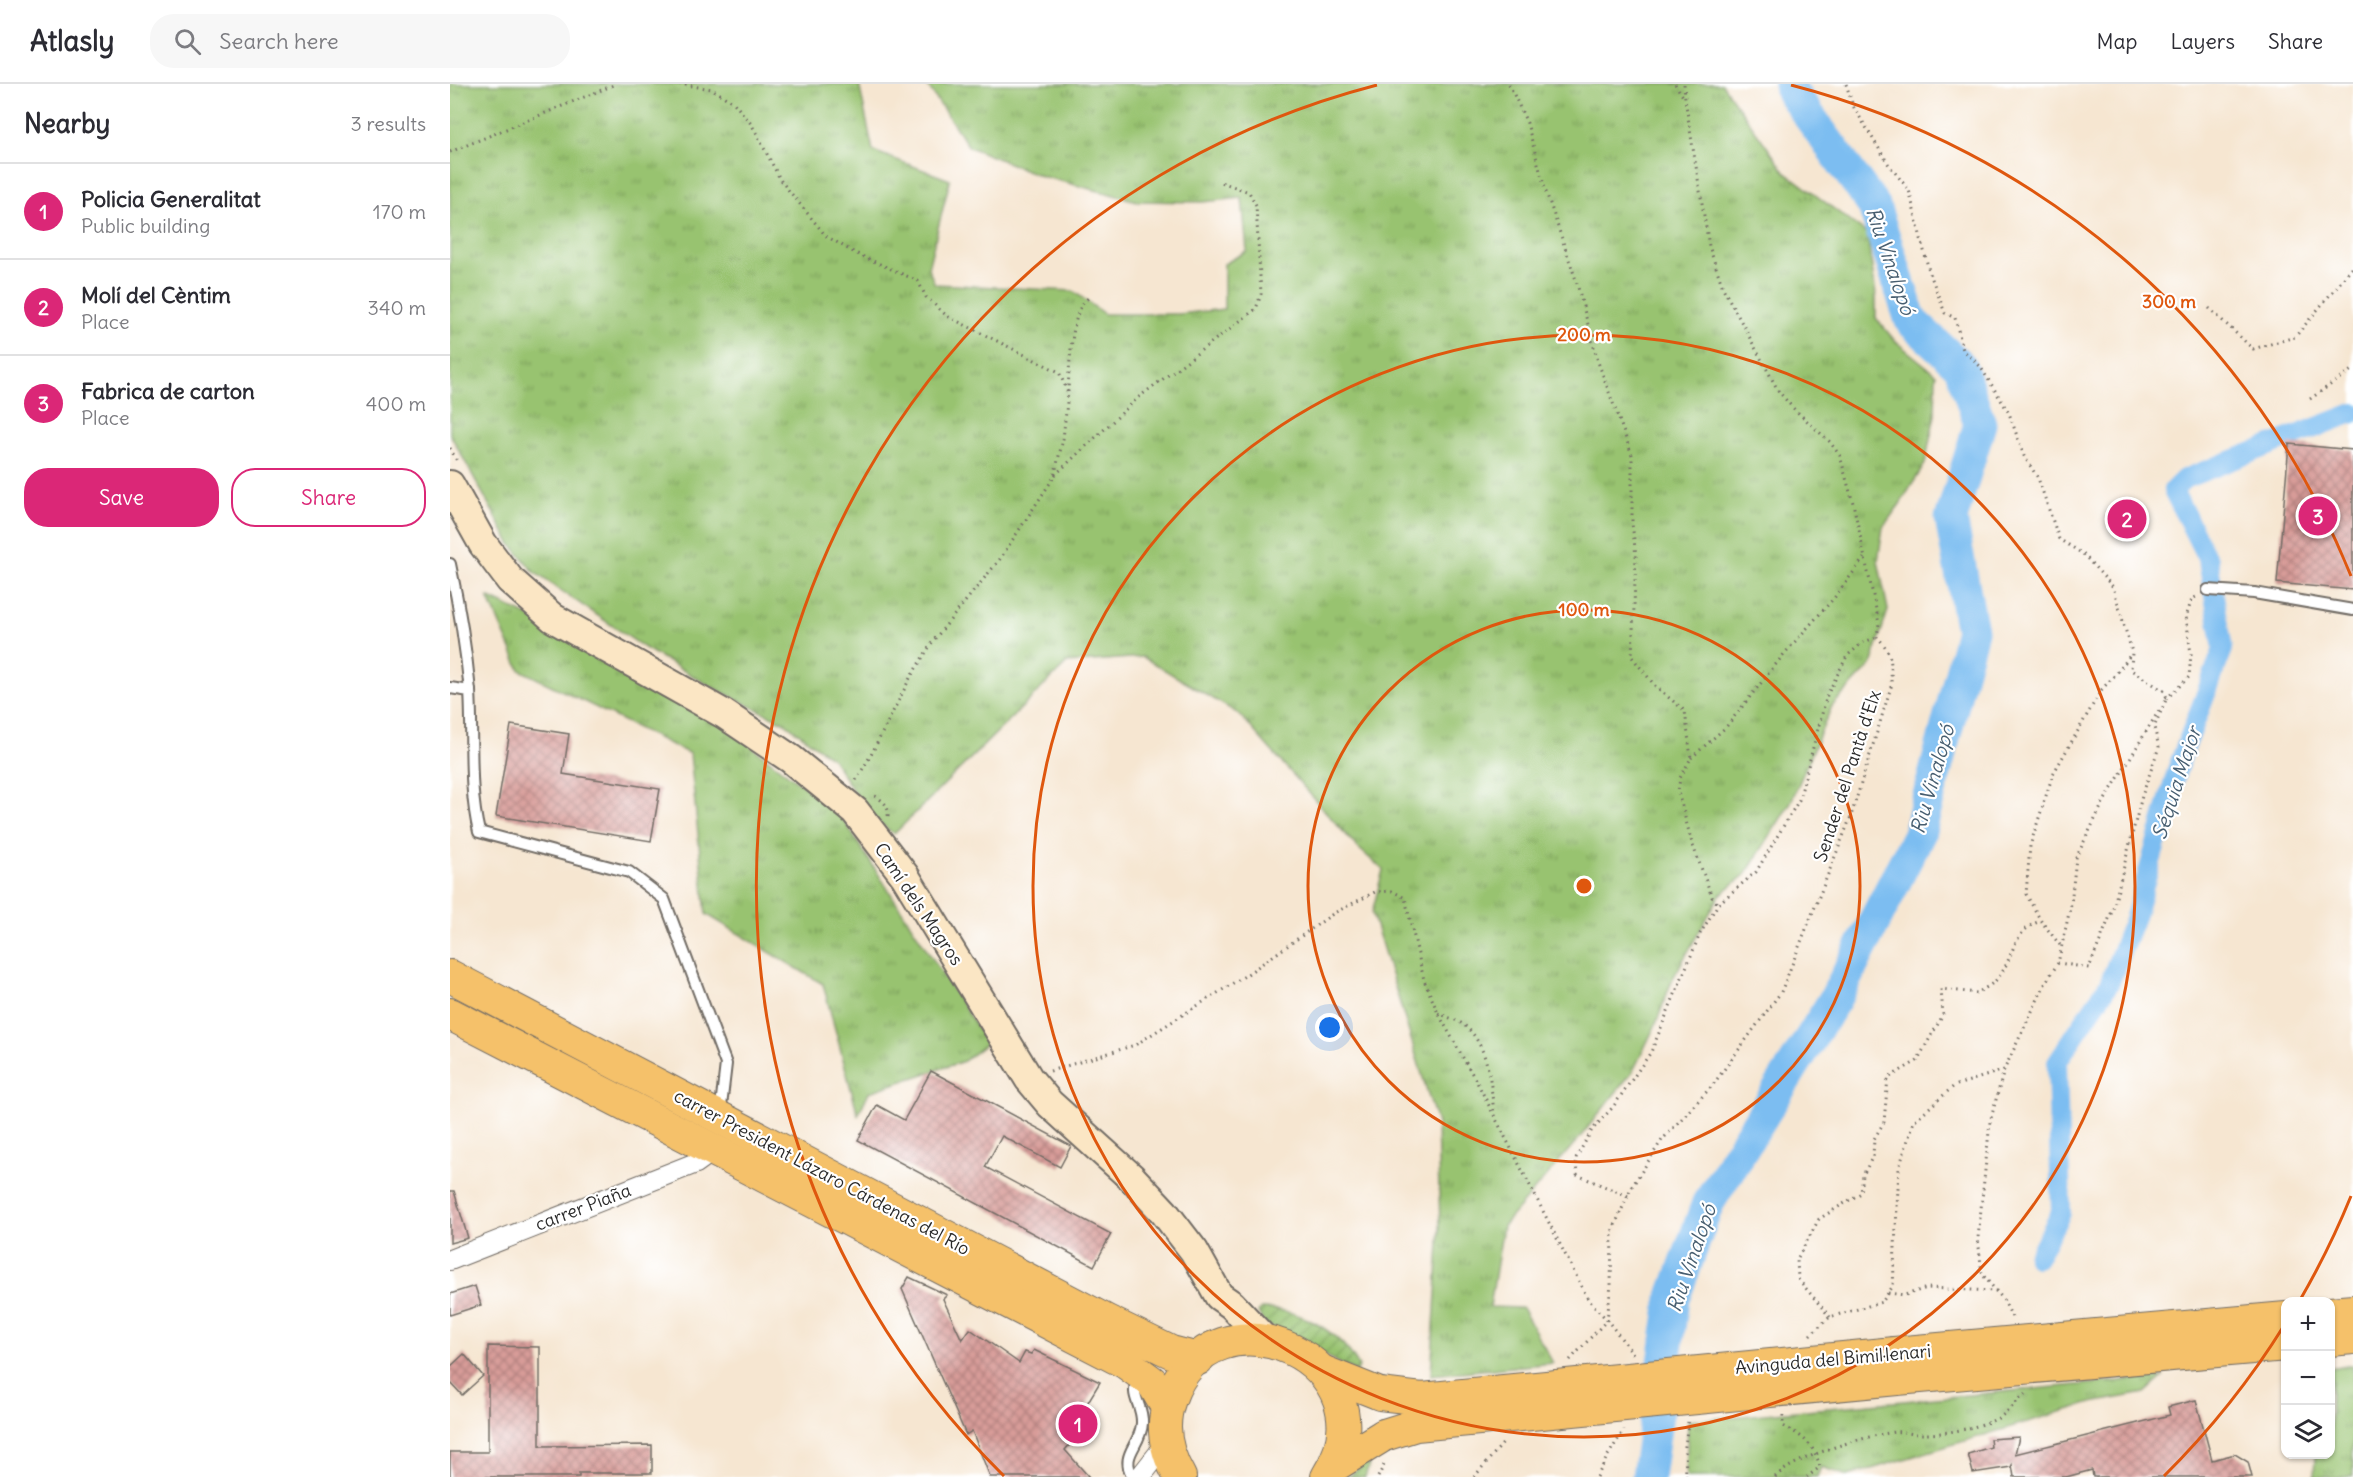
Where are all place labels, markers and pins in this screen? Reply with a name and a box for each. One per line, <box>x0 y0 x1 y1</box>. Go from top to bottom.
pin: 3 <box>2298 494 2338 538</box>
pin: 2 <box>2108 496 2146 542</box>
centre of rings <box>1574 876 1594 896</box>
pin: 1 <box>1058 1402 1098 1446</box>

